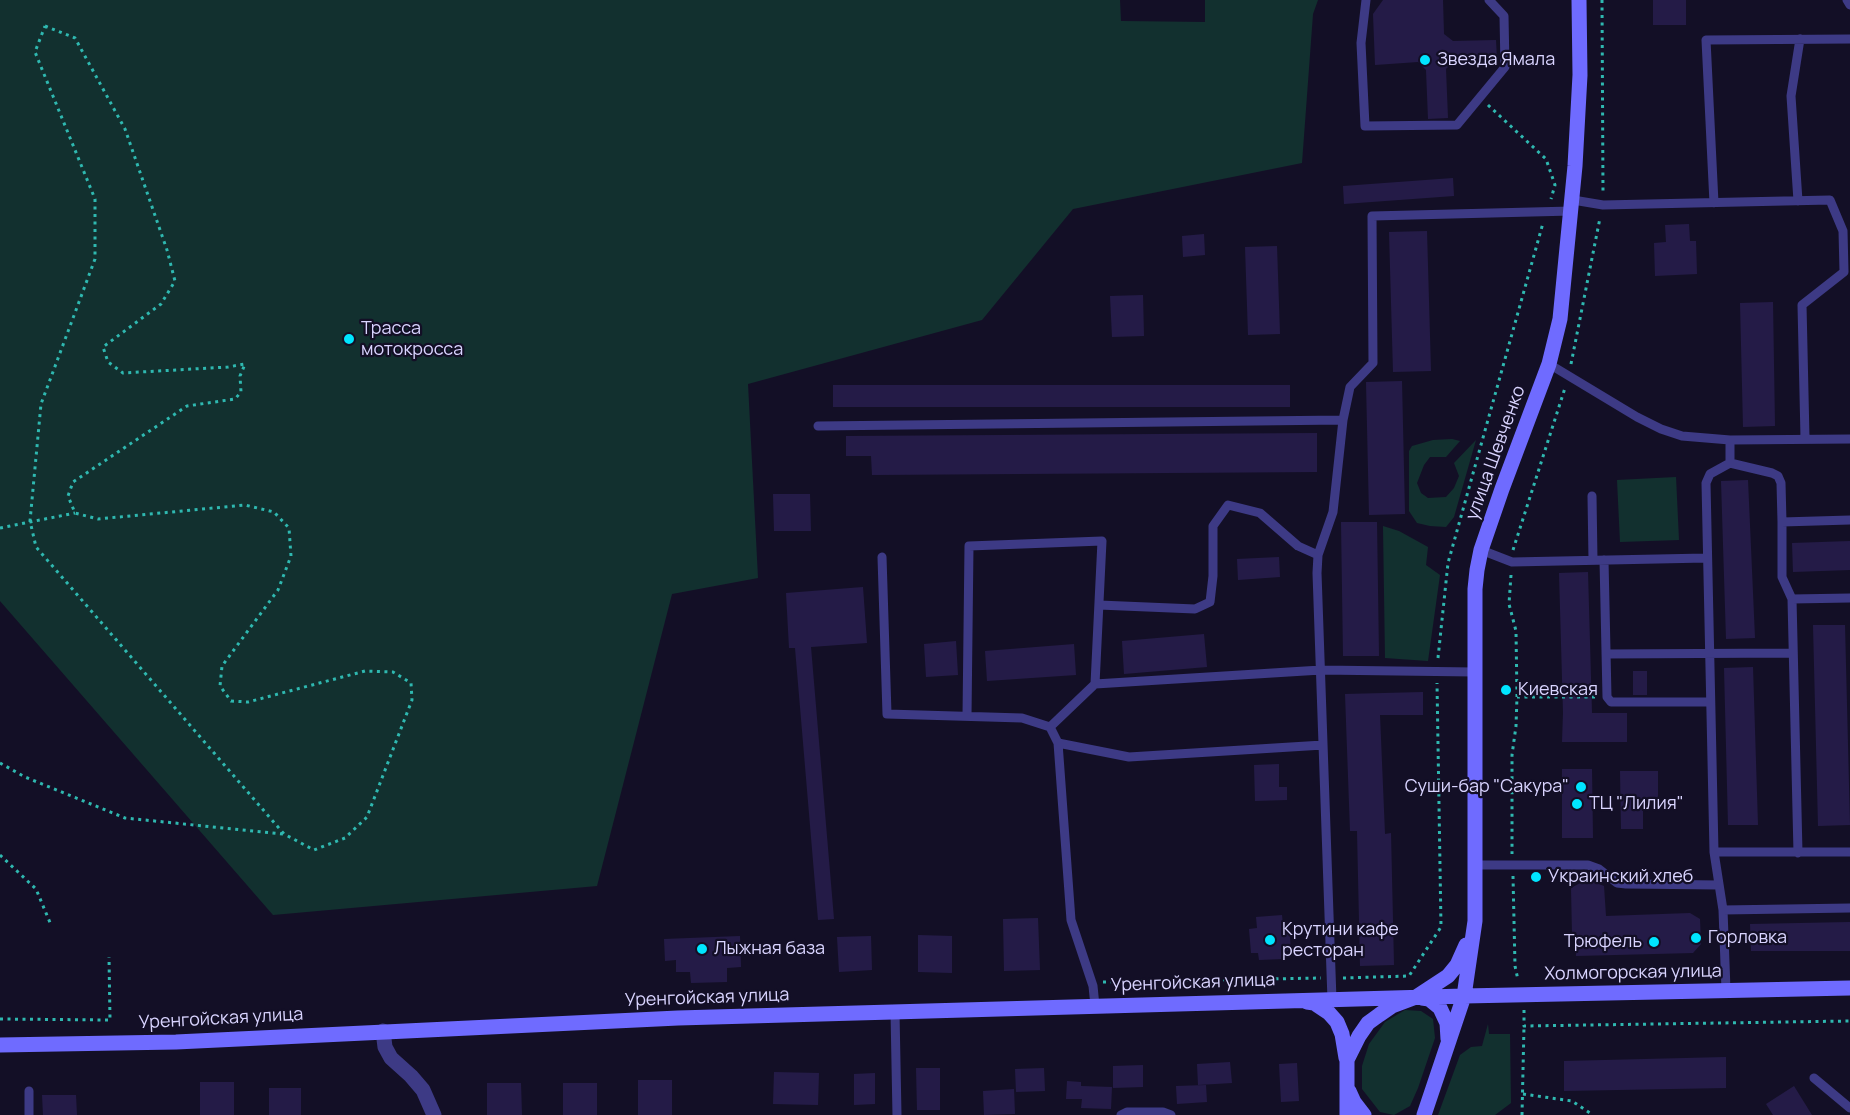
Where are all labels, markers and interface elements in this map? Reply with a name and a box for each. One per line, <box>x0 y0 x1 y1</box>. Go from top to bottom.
place label: Звезда Ямала <box>1437 49 1555 71</box>
marker: Звезда Ямала <box>1418 53 1432 67</box>
place label: Трасса мотокросса <box>361 318 463 360</box>
marker: Трасса мотокросса <box>342 332 356 346</box>
street label: улица Шевченко <box>1462 383 1530 523</box>
place label: Киевская <box>1518 679 1598 701</box>
marker: Киевская <box>1499 683 1513 697</box>
place label: Суши-бар "Сакура" <box>1405 776 1569 798</box>
marker: Суши-бар "Сакура" <box>1574 780 1588 794</box>
place label: ТЦ "Лилия" <box>1589 793 1684 815</box>
marker: ТЦ "Лилия" <box>1570 797 1584 811</box>
place label: Украинский хлеб <box>1548 866 1693 888</box>
marker: Украинский хлеб <box>1529 870 1543 884</box>
place label: Крутини кафе ресторан <box>1282 919 1399 962</box>
place label: Горловка <box>1708 927 1787 949</box>
place label: Трюфель <box>1564 931 1642 953</box>
marker: Горловка <box>1689 931 1703 945</box>
marker: Крутини кафе ресторан <box>1263 933 1277 947</box>
marker: Трюфель <box>1647 935 1661 949</box>
place label: Лыжная база <box>714 938 825 960</box>
marker: Лыжная база <box>695 942 709 956</box>
street label: Холмогорская улица <box>1544 961 1722 985</box>
street label: Уренгойская улица <box>1110 969 1276 997</box>
street label: Уренгойская улица <box>624 984 790 1012</box>
street label: Уренгойская улица <box>138 1004 304 1034</box>

